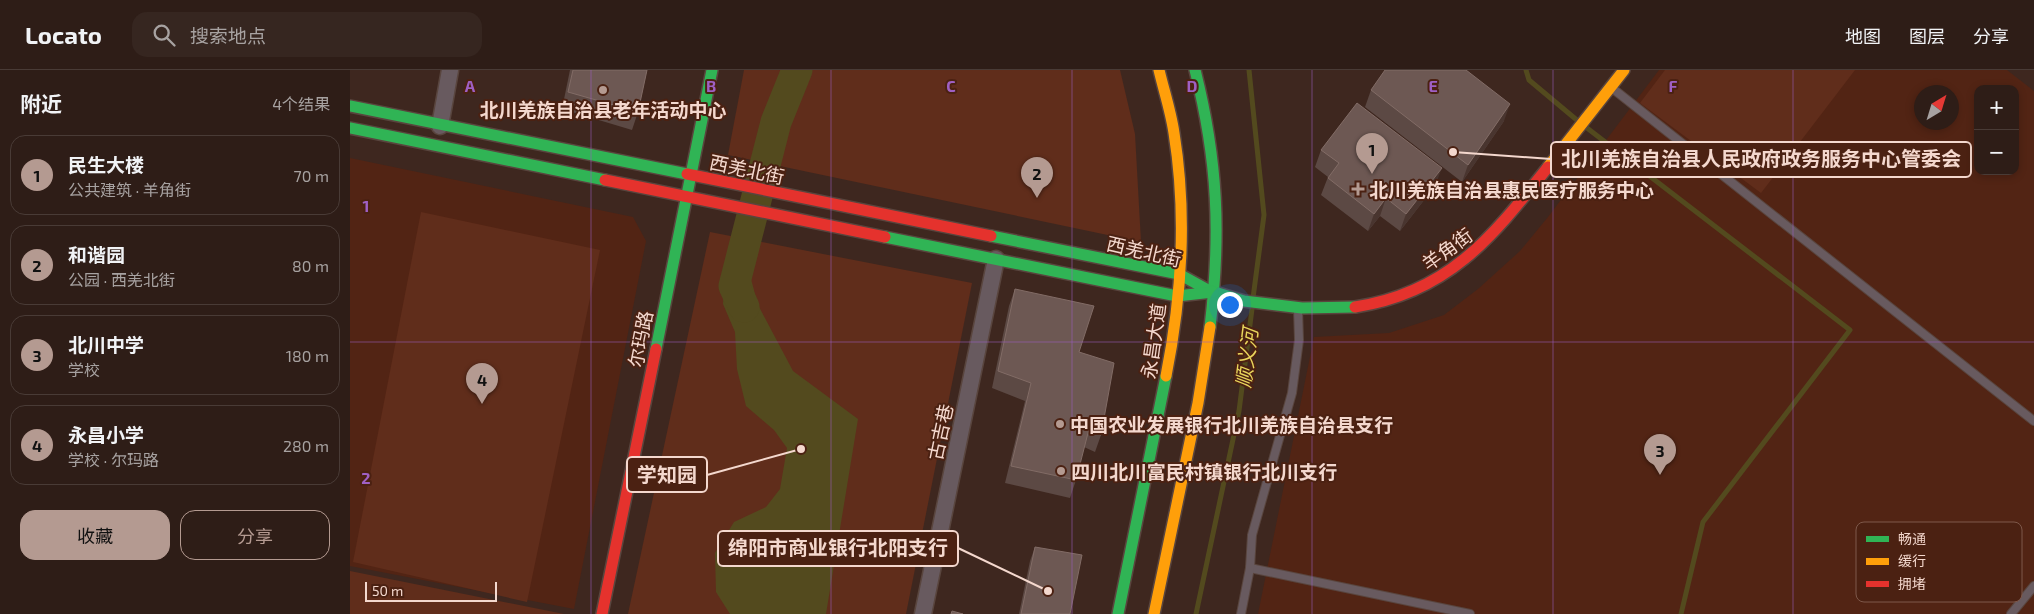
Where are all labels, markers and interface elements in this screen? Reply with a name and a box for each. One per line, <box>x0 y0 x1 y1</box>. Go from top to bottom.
search box <box>132 12 482 57</box>
text: Locato <box>25 20 102 49</box>
icon: search <box>150 21 178 49</box>
text: 搜索地点 <box>190 24 266 47</box>
text: 地图 <box>1845 25 1881 47</box>
text: 图层 <box>1909 25 1945 47</box>
text: 分享 <box>1973 25 2009 47</box>
text: A <box>465 76 476 95</box>
text: B <box>706 76 716 95</box>
text: C <box>946 76 956 95</box>
text: D <box>1187 76 1198 95</box>
text: E <box>1428 76 1438 95</box>
text: F <box>1669 76 1678 95</box>
marker: 北川羌族自治县老年活动中心 <box>597 84 609 96</box>
north arrow <box>1914 85 1959 130</box>
map controls <box>1974 85 2019 175</box>
button: + <box>1974 85 2019 130</box>
text: 附近 <box>20 91 62 116</box>
text: 4个结果 <box>272 94 330 113</box>
place label: 北川羌族自治县老年活动中心 <box>479 98 727 121</box>
button: − <box>1974 130 2019 175</box>
pin: 1 <box>1356 133 1388 174</box>
callout: 北川羌族自治县人民政府政务服务中心管委会 <box>1551 142 1971 177</box>
text: 北川羌族自治县人民政府政务服务中心管委会 <box>1561 146 1961 170</box>
street label: 西羌北街 <box>707 150 787 188</box>
text: 民生大楼 <box>68 153 144 176</box>
pin: 2 <box>1021 157 1053 198</box>
text: 1 <box>34 166 40 185</box>
text: 70 m <box>294 166 329 185</box>
place label: 北川羌族自治县惠民医疗服务中心 <box>1369 178 1654 201</box>
text: 公共建筑 · 羊角街 <box>68 180 191 199</box>
marker: 北川羌族自治县惠民医疗服务中心 <box>1351 182 1365 196</box>
text: 1 <box>363 196 369 215</box>
street label: 羊角街 <box>1417 223 1477 275</box>
street label: 西羌北街 <box>1104 231 1184 271</box>
text: 和谐园 <box>68 243 125 266</box>
text: 2 <box>32 256 42 275</box>
text: 80 m <box>292 256 329 275</box>
text: 公园 · 西羌北街 <box>68 270 175 289</box>
your location <box>1217 292 1243 318</box>
street label: 永昌大道 <box>1136 302 1170 380</box>
street label: 尔玛路 <box>623 309 657 369</box>
water label: 顺义河 <box>1230 323 1262 389</box>
text: 北川中学 <box>68 333 144 356</box>
text: 3 <box>32 346 42 365</box>
text: 180 m <box>286 346 329 365</box>
text: 学校 <box>68 360 100 379</box>
pin: 4 <box>466 363 498 404</box>
street label: 古吉巷 <box>923 402 957 462</box>
place label: 中国农业发展银行北川羌族自治县支行 <box>1070 413 1393 436</box>
marker: 中国农业发展银行北川羌族自治县支行 <box>1054 418 1066 430</box>
text: 永昌小学 <box>68 423 144 446</box>
pin: 3 <box>1644 434 1676 475</box>
text: 4 <box>32 436 42 455</box>
text: 280 m <box>283 436 329 455</box>
text: 学校 · 尔玛路 <box>68 450 159 469</box>
callout: 学知园 <box>627 457 707 492</box>
place label: 四川北川富民村镇银行北川支行 <box>1071 460 1337 483</box>
text: 学知园 <box>637 462 697 486</box>
marker: 四川北川富民村镇银行北川支行 <box>1055 465 1067 477</box>
text: 2 <box>361 468 371 487</box>
button: 收藏 <box>20 510 170 560</box>
button: 分享 <box>180 510 330 560</box>
legend <box>1856 522 2022 602</box>
text: 畅通 <box>1898 530 1926 547</box>
callout: 绵阳市商业银行北阳支行 <box>718 531 958 566</box>
text: 绵阳市商业银行北阳支行 <box>728 535 948 559</box>
text: 缓行 <box>1898 552 1926 569</box>
text: 拥堵 <box>1898 575 1926 592</box>
scale bar <box>365 579 498 602</box>
text: 50 m <box>372 582 403 599</box>

